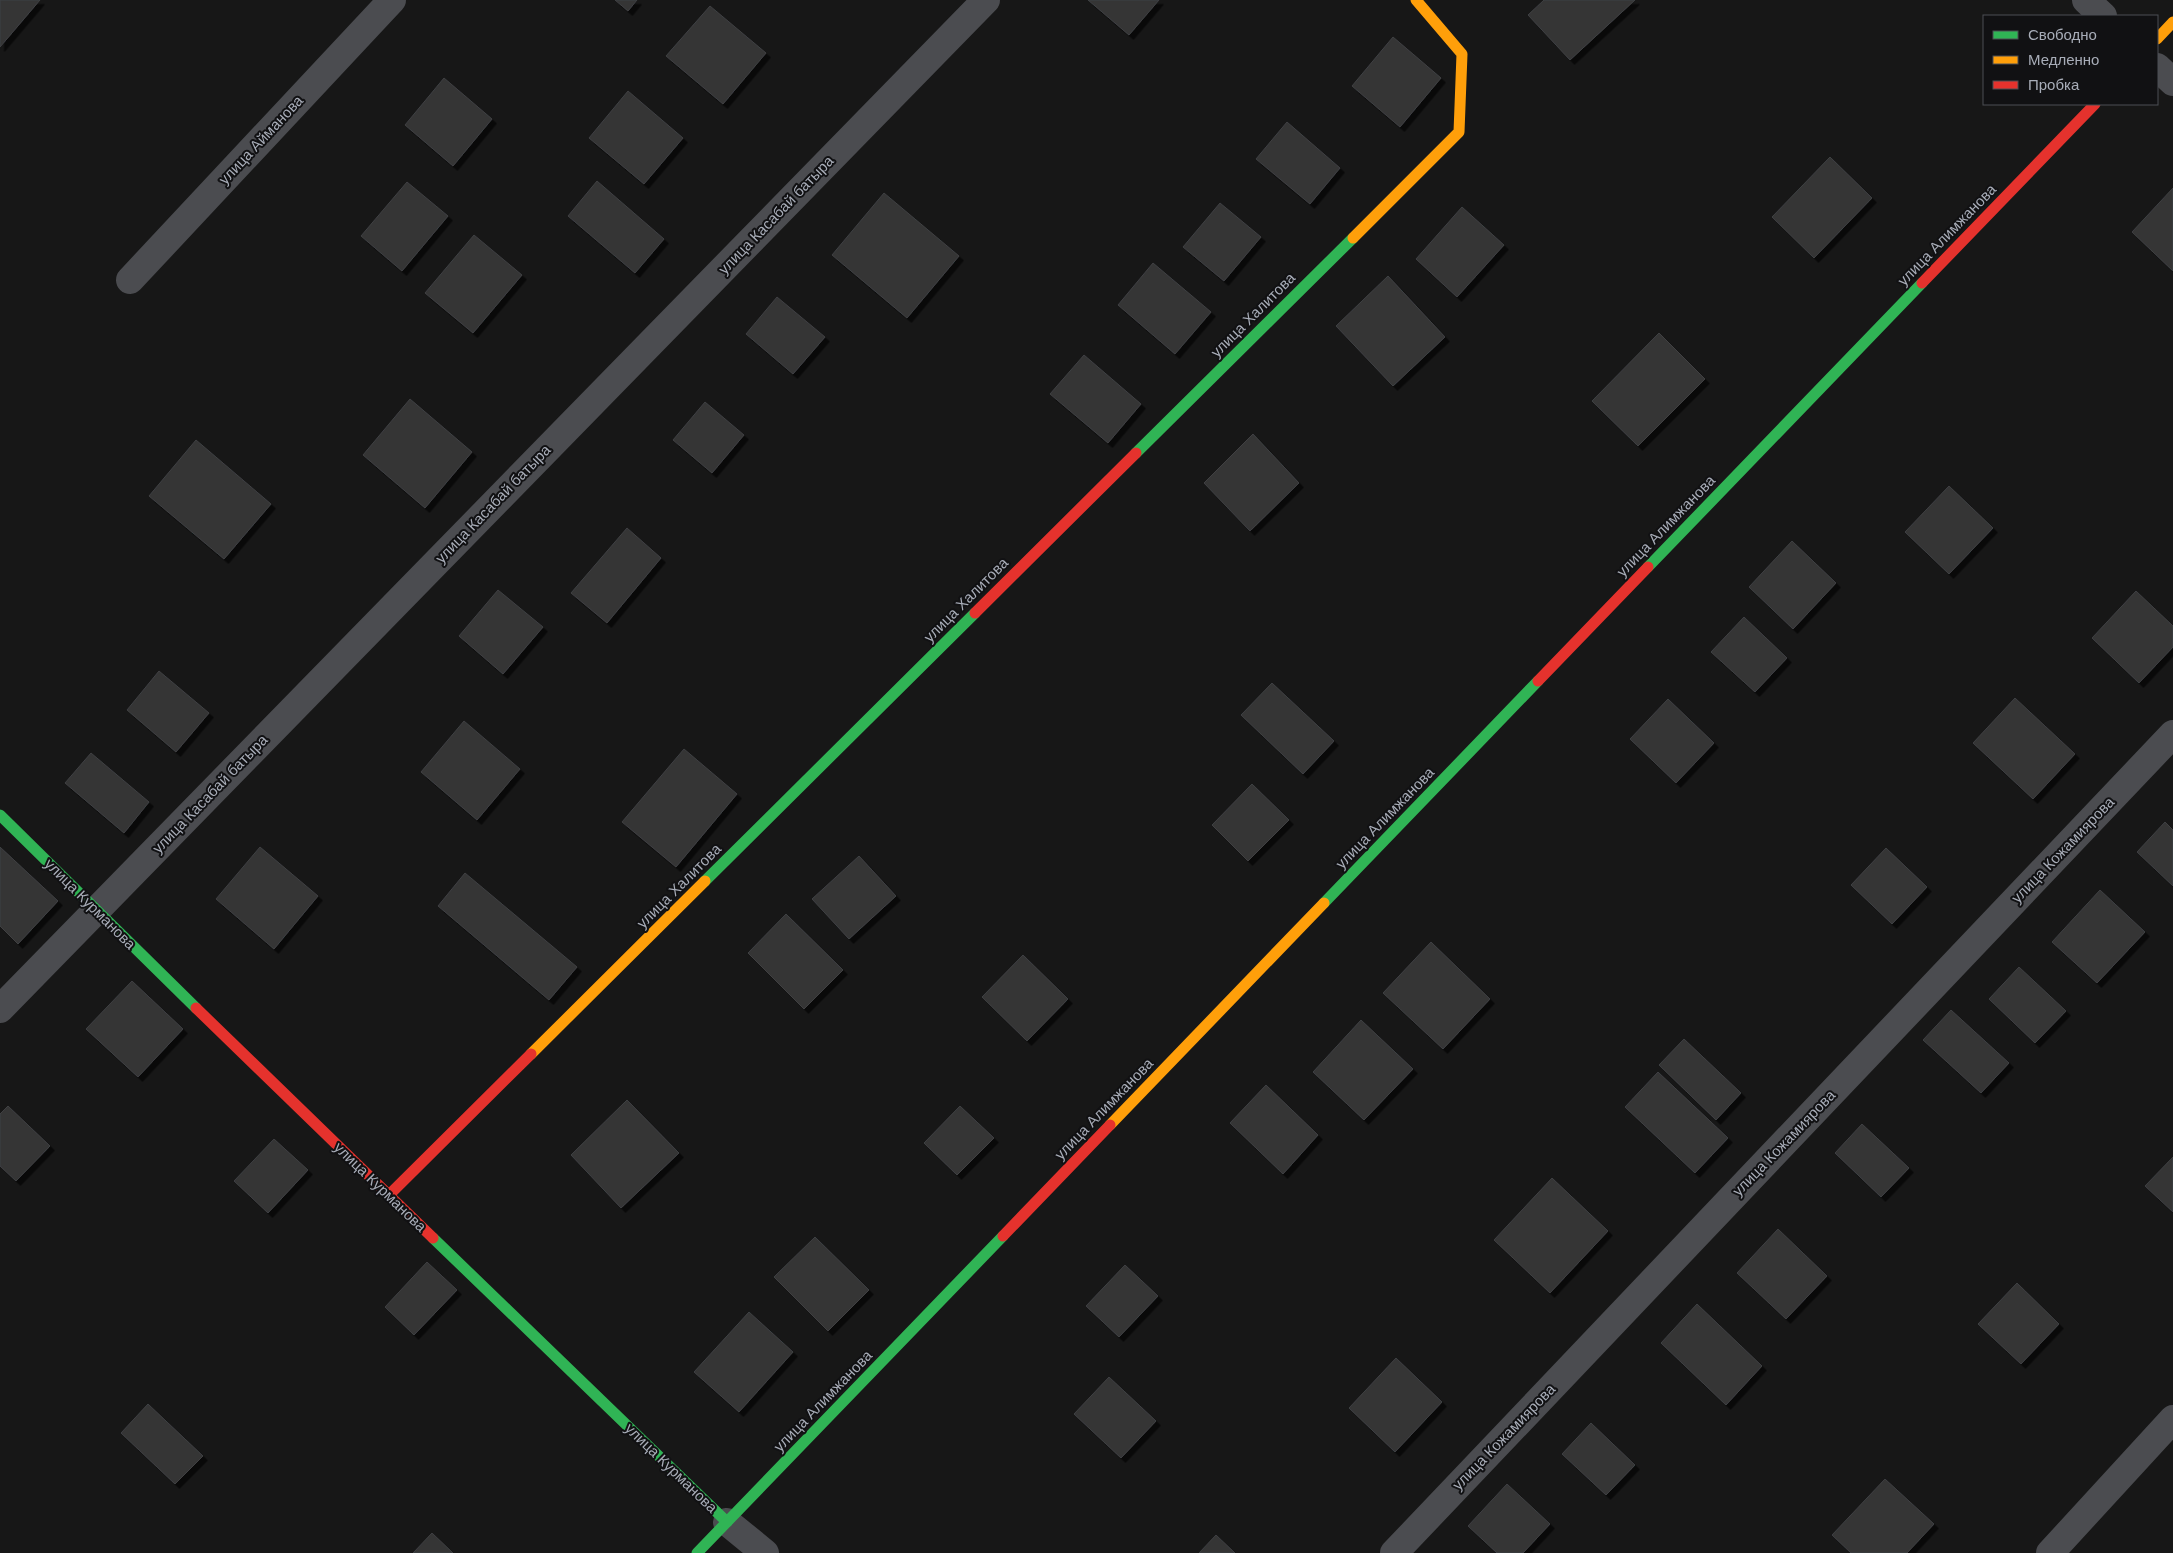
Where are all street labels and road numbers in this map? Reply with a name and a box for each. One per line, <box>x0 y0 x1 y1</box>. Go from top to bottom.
street label: улица Айманова <box>215 91 307 188</box>
street label: улица Касабай батыра <box>715 151 837 277</box>
street label: улица Алимжанова <box>1894 180 2000 289</box>
street label: улица Халитова <box>1207 269 1299 360</box>
street label: улица Касабай батыра <box>432 440 554 566</box>
street label: улица Алимжанова <box>1613 471 1719 580</box>
street label: улица Халитова <box>920 554 1012 645</box>
street label: улица Касабай батыра <box>149 730 271 856</box>
street label: улица Алимжанова <box>1332 763 1438 872</box>
street label: улица Кожамиярова <box>2008 793 2118 906</box>
street label: улица Халитова <box>633 840 725 931</box>
street label: улица Курманова <box>41 855 140 953</box>
street label: улица Алимжанова <box>1051 1054 1157 1163</box>
street label: улица Кожамиярова <box>1729 1086 1839 1199</box>
street label: улица Курманова <box>331 1138 430 1235</box>
street label: улица Алимжанова <box>770 1346 876 1455</box>
street label: улица Кожамиярова <box>1449 1380 1559 1493</box>
street label: улица Курманова <box>622 1419 721 1516</box>

